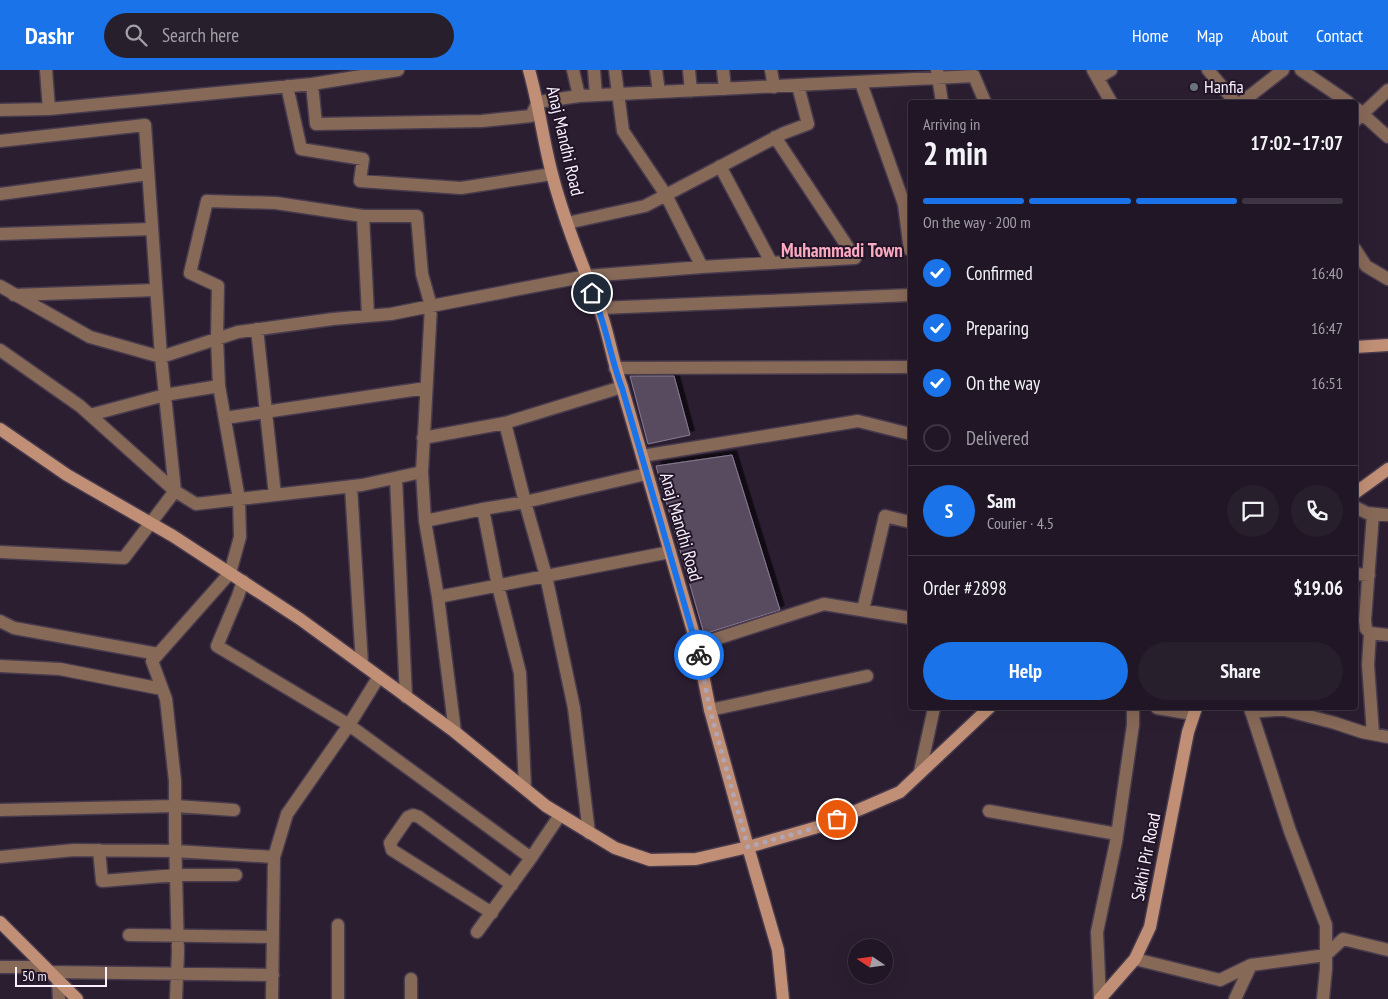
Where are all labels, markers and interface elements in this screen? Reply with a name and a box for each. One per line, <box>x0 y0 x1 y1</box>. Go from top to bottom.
search box <box>104 13 454 58</box>
text: Dashr <box>25 20 74 51</box>
icon: search <box>122 21 150 49</box>
text: Search here <box>162 23 239 47</box>
text: Home <box>1132 24 1169 47</box>
text: Map <box>1197 24 1223 47</box>
text: About <box>1251 24 1288 47</box>
text: Contact <box>1316 24 1363 47</box>
place label: Hanfia <box>1204 75 1244 98</box>
marker: Hanfia <box>1188 81 1200 93</box>
street label: Anaj Mandhi Road <box>542 84 589 198</box>
text: Arriving in <box>923 114 980 134</box>
text: 17:02–17:07 <box>1250 131 1343 155</box>
text: 2 min <box>923 132 988 174</box>
text: On the way · 200 m <box>923 212 1031 232</box>
district label: Muhammadi Town <box>781 238 903 262</box>
icon: check <box>923 259 951 287</box>
text: Confirmed <box>966 261 1033 285</box>
text: 16:40 <box>1311 263 1343 283</box>
pin <box>571 272 613 314</box>
icon: home <box>578 279 606 307</box>
icon: check <box>923 314 951 342</box>
text: Preparing <box>966 316 1029 340</box>
text: 16:47 <box>1311 318 1343 338</box>
icon: check <box>923 369 951 397</box>
text: On the way <box>966 371 1040 395</box>
text: 16:51 <box>1311 373 1343 393</box>
text: Delivered <box>966 426 1029 450</box>
street label: Anaj Mandhi Road <box>655 470 708 584</box>
button: chat <box>1227 485 1279 537</box>
button: phone <box>1291 485 1343 537</box>
text: Sam <box>987 489 1016 513</box>
text: S <box>945 499 953 523</box>
text: Courier · 4.5 <box>987 513 1054 533</box>
text: Order #2898 <box>923 576 1007 600</box>
text: $19.06 <box>1294 576 1343 600</box>
courier <box>674 630 724 680</box>
icon: bike <box>685 641 713 669</box>
button: Help <box>923 642 1128 700</box>
button: Share <box>1138 642 1343 700</box>
pin <box>816 798 858 840</box>
icon: bag <box>823 805 851 833</box>
street label: Sakhi Pir Road <box>1126 811 1165 903</box>
north arrow <box>848 939 892 984</box>
map controls <box>848 939 893 984</box>
scale bar <box>15 964 108 987</box>
text: 50 m <box>22 967 47 985</box>

